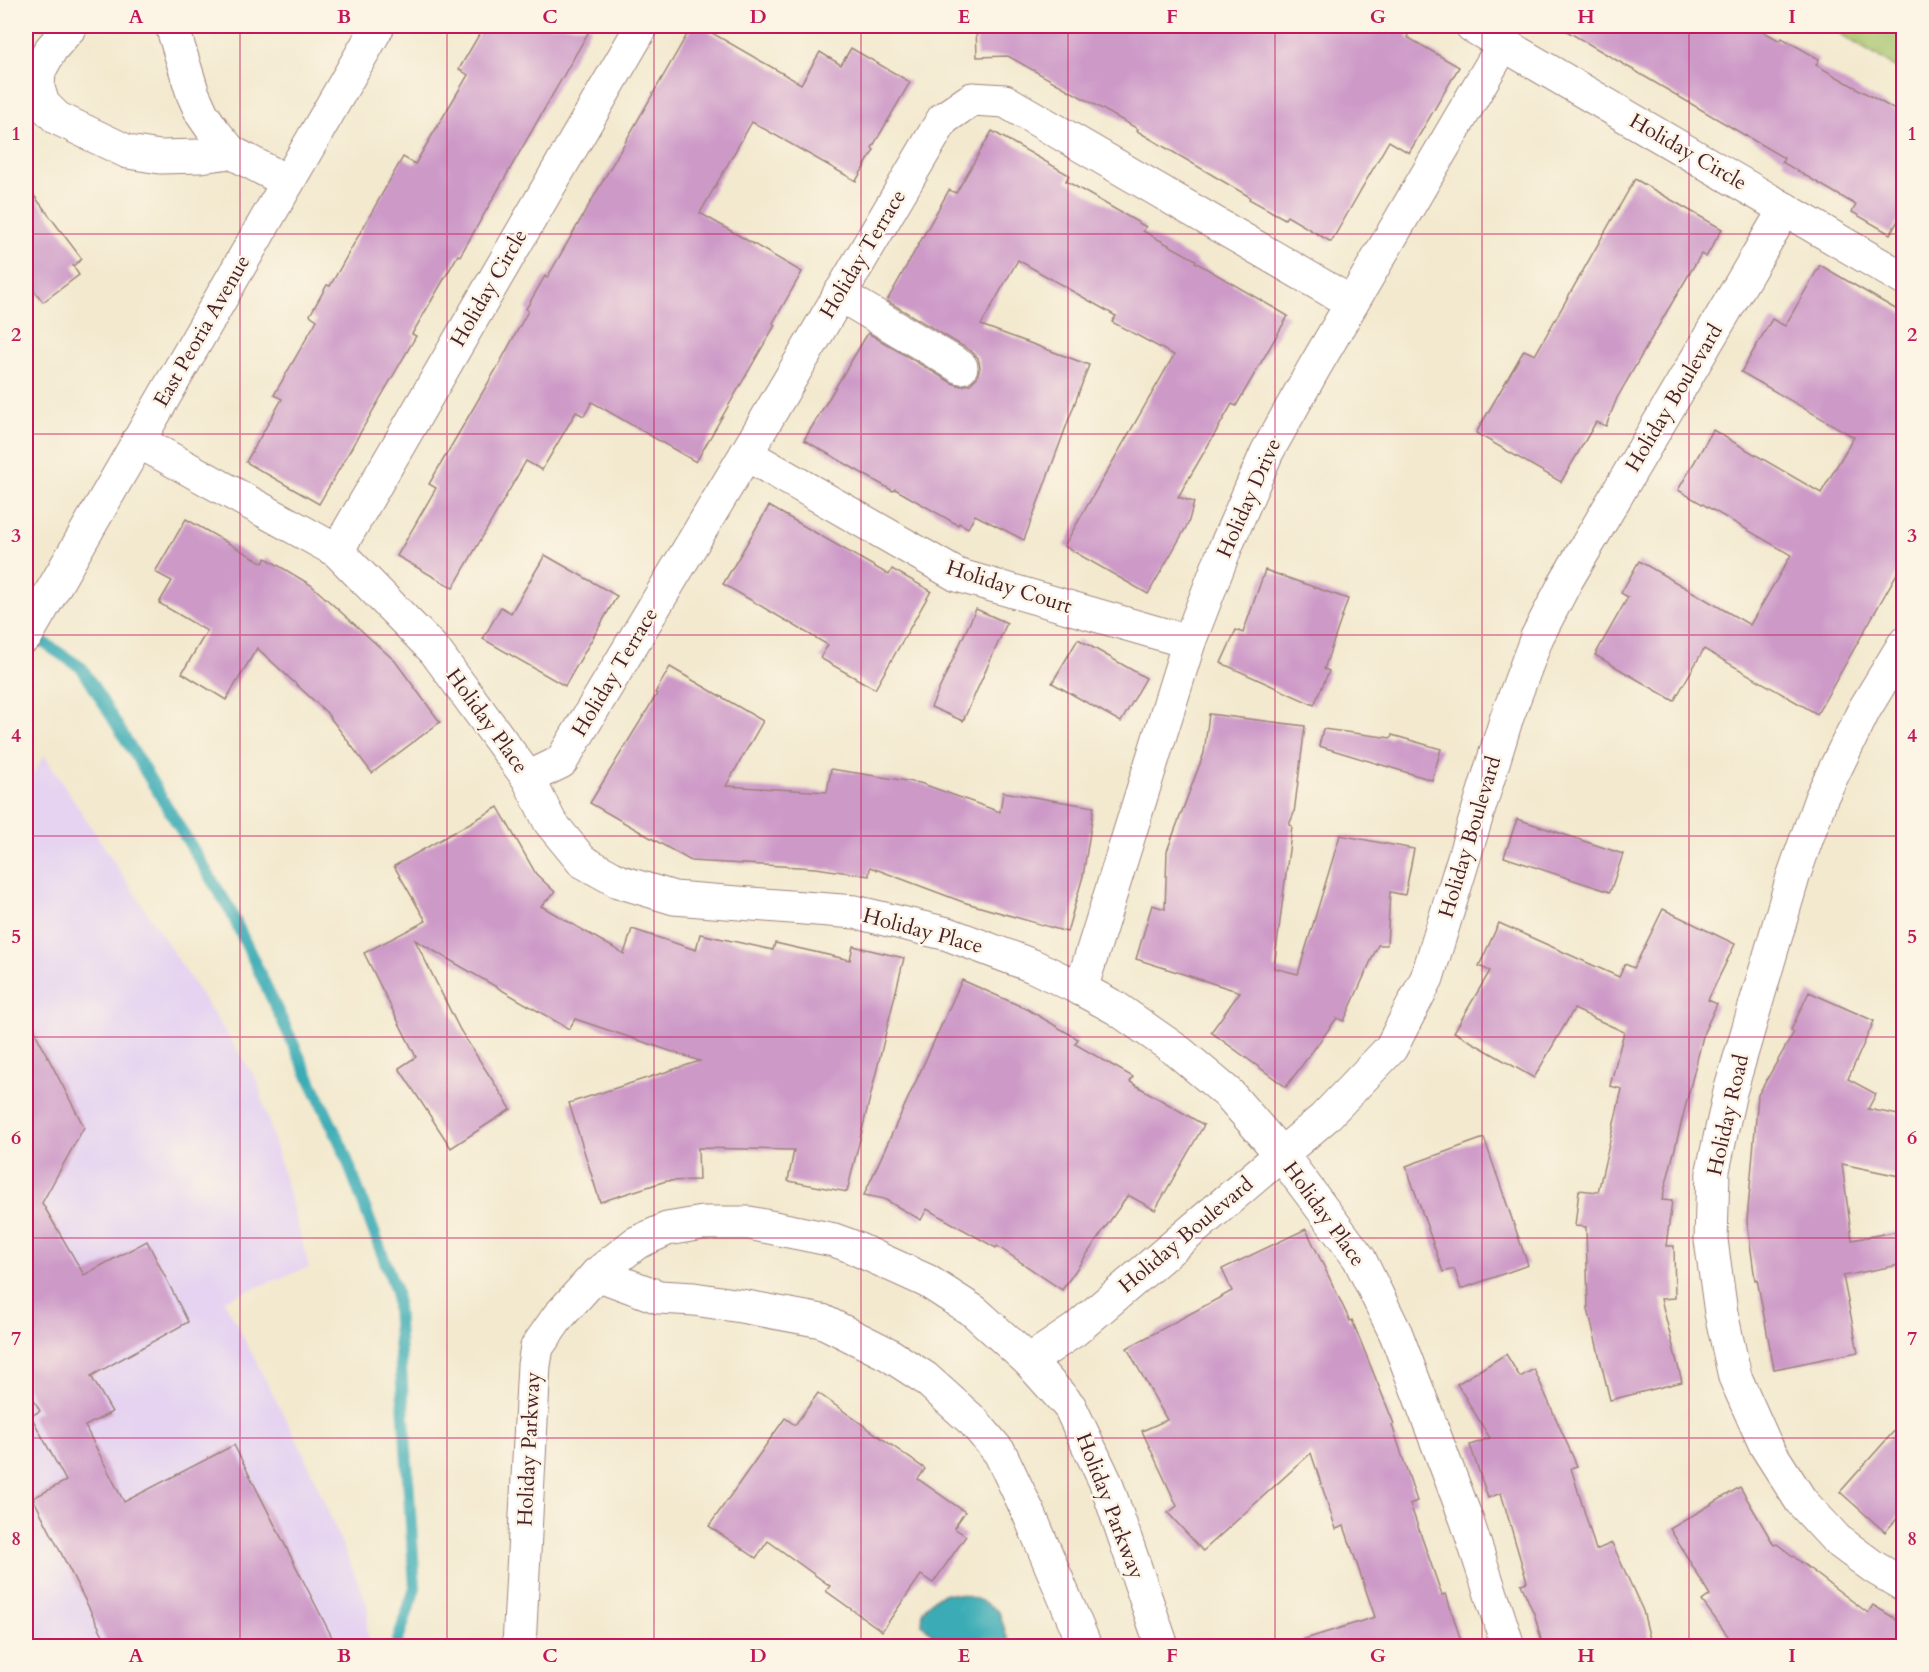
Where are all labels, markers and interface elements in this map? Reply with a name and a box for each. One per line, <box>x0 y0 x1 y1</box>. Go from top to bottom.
text: A <box>128 3 144 30</box>
text: B <box>337 3 351 30</box>
text: C <box>542 3 558 30</box>
text: D <box>749 3 767 30</box>
text: E <box>958 3 970 30</box>
text: F <box>1166 3 1178 30</box>
text: G <box>1370 3 1386 30</box>
text: H <box>1577 3 1595 30</box>
text: I <box>1788 3 1796 30</box>
street label: Holiday Circle <box>1624 107 1752 197</box>
text: 1 <box>11 120 21 147</box>
text: 1 <box>1907 120 1917 147</box>
street label: Holiday Terrace <box>813 184 913 324</box>
street label: Holiday Circle <box>444 224 534 352</box>
street label: East Peoria Avenue <box>147 250 257 412</box>
street label: Holiday Boulevard <box>1618 319 1730 477</box>
text: 2 <box>11 321 21 348</box>
text: 2 <box>1907 321 1917 348</box>
street label: Holiday Drive <box>1210 434 1288 562</box>
text: 3 <box>11 522 21 549</box>
text: 3 <box>1907 522 1917 549</box>
street label: Holiday Court <box>943 553 1076 621</box>
street label: Holiday Terrace <box>565 602 665 742</box>
street label: Holiday Place <box>439 663 535 779</box>
text: 4 <box>11 722 21 749</box>
text: 4 <box>1907 722 1917 749</box>
street label: Holiday Boulevard <box>1432 753 1508 921</box>
street label: Holiday Place <box>860 901 986 961</box>
text: 5 <box>11 923 21 950</box>
text: 5 <box>1907 923 1917 950</box>
street label: Holiday Road <box>1700 1052 1756 1178</box>
text: 6 <box>11 1124 21 1151</box>
text: 6 <box>1907 1124 1917 1151</box>
street label: Holiday Place <box>1276 1156 1372 1272</box>
street label: Holiday Boulevard <box>1112 1170 1260 1300</box>
text: 7 <box>11 1325 21 1352</box>
text: 7 <box>1907 1325 1917 1352</box>
street label: Holiday Parkway <box>510 1371 548 1527</box>
street label: Holiday Parkway <box>1069 1429 1151 1583</box>
text: 8 <box>11 1525 21 1552</box>
text: 8 <box>1907 1525 1917 1552</box>
text: A <box>128 1642 144 1669</box>
text: B <box>337 1642 351 1669</box>
text: C <box>542 1642 558 1669</box>
text: D <box>749 1642 767 1669</box>
text: E <box>958 1642 970 1669</box>
text: F <box>1166 1642 1178 1669</box>
text: G <box>1370 1642 1386 1669</box>
text: H <box>1577 1642 1595 1669</box>
text: I <box>1788 1642 1796 1669</box>

